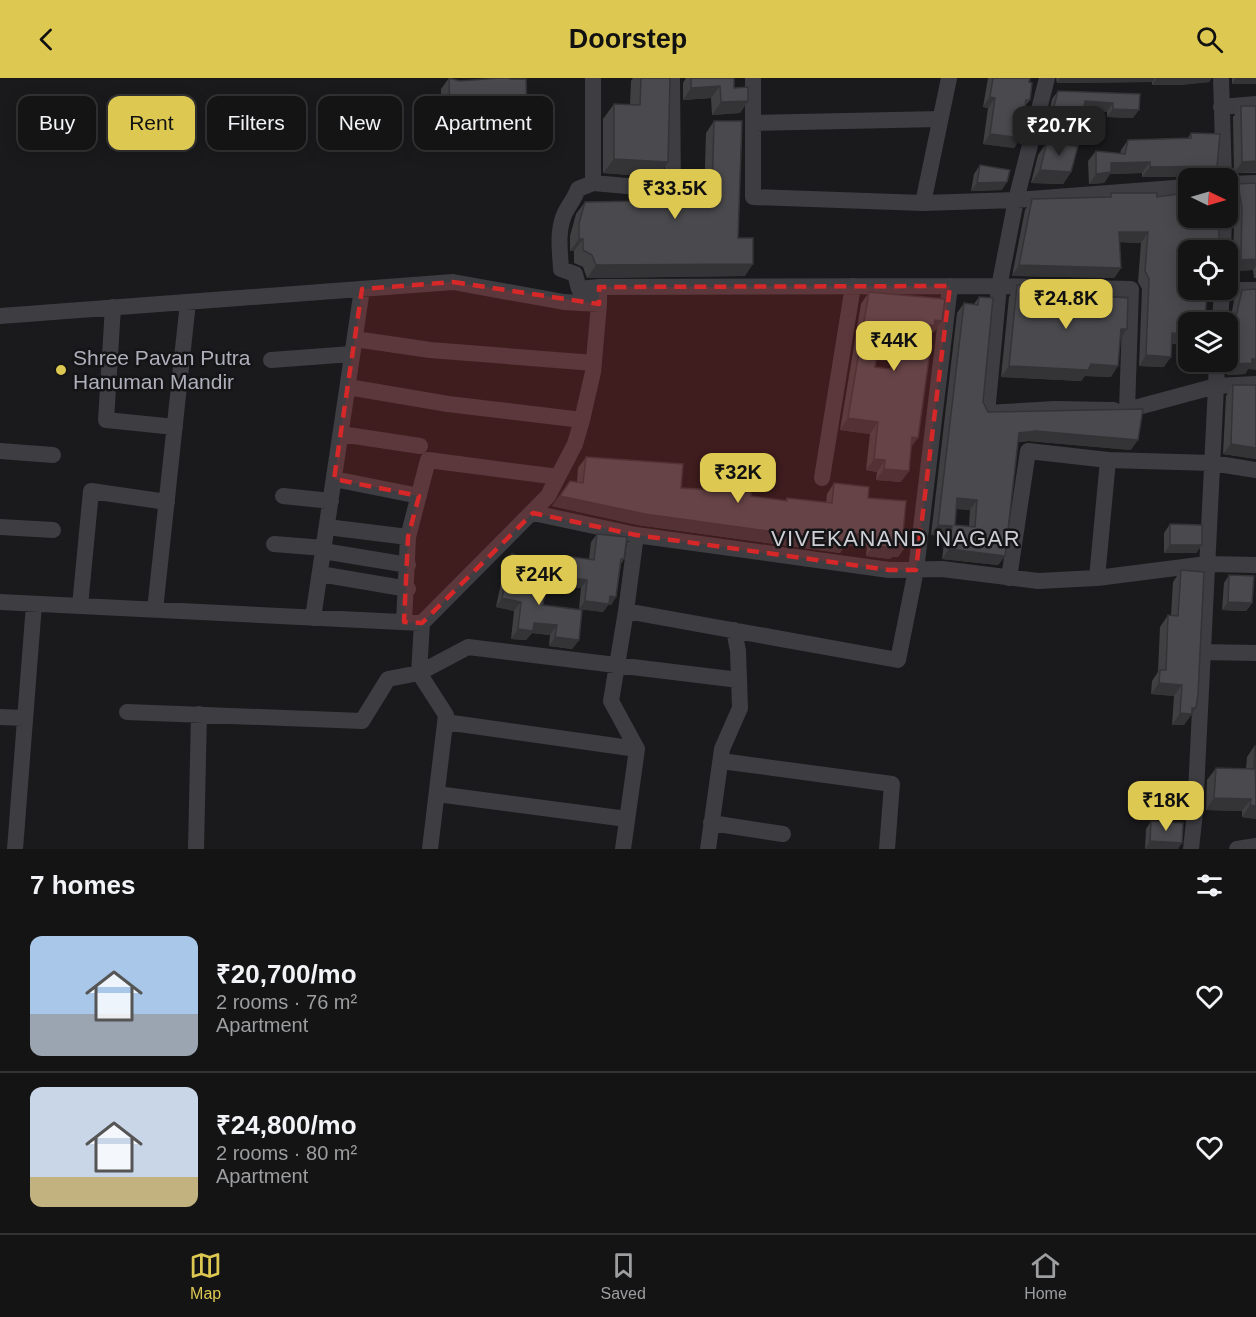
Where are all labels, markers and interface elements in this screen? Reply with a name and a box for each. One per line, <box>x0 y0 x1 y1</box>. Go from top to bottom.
icon: back <box>30 23 63 56</box>
icon: search <box>1193 23 1226 56</box>
text: Doorstep <box>569 24 687 54</box>
chip: Buy <box>18 96 96 150</box>
chip: Rent <box>108 96 195 150</box>
chip: Filters <box>207 96 306 150</box>
chip: New <box>318 96 402 150</box>
chip: Apartment <box>414 96 553 150</box>
pin: ₹20.7K <box>1010 106 1108 157</box>
text: ₹20.7K <box>1027 114 1091 136</box>
north arrow <box>1178 168 1238 228</box>
map controls <box>1178 168 1238 372</box>
pin: ₹33.5K <box>626 169 724 220</box>
text: ₹33.5K <box>643 177 707 199</box>
button: locate <box>1178 240 1238 300</box>
pin: ₹24.8K <box>1017 279 1115 330</box>
text: ₹24.8K <box>1034 287 1098 309</box>
button: layers <box>1178 312 1238 372</box>
pin: ₹44K <box>858 321 930 372</box>
text: ₹44K <box>870 329 918 351</box>
place label: Shree Pavan Putra Hanuman Mandir <box>73 346 251 393</box>
marker: Shree Pavan Putra Hanuman Mandir <box>54 363 68 377</box>
pin: ₹32K <box>702 453 774 504</box>
text: ₹32K <box>714 461 762 483</box>
district label: VIVEKANAND NAGAR <box>771 526 1021 551</box>
pin: ₹24K <box>503 555 575 606</box>
text: ₹24K <box>515 563 563 585</box>
pin: ₹18K <box>1130 781 1202 832</box>
text: ₹18K <box>1142 789 1190 811</box>
icon: filters <box>1193 869 1226 902</box>
text: 7 homes <box>30 870 136 900</box>
text: ₹20,700/mo <box>216 959 357 989</box>
icon: home <box>78 960 150 1032</box>
icon: heart <box>1193 980 1226 1013</box>
text: 2 rooms · 76 m² <box>216 991 357 1013</box>
text: Apartment <box>216 1014 308 1036</box>
text: ₹24,800/mo <box>216 1110 357 1140</box>
icon: home <box>78 1111 150 1183</box>
icon: heart <box>1193 1131 1226 1164</box>
text: 2 rooms · 80 m² <box>216 1142 357 1164</box>
text: Apartment <box>216 1165 308 1187</box>
tab: Map <box>189 1249 222 1303</box>
tab: Saved <box>600 1249 646 1303</box>
tab: Home <box>1024 1249 1067 1303</box>

